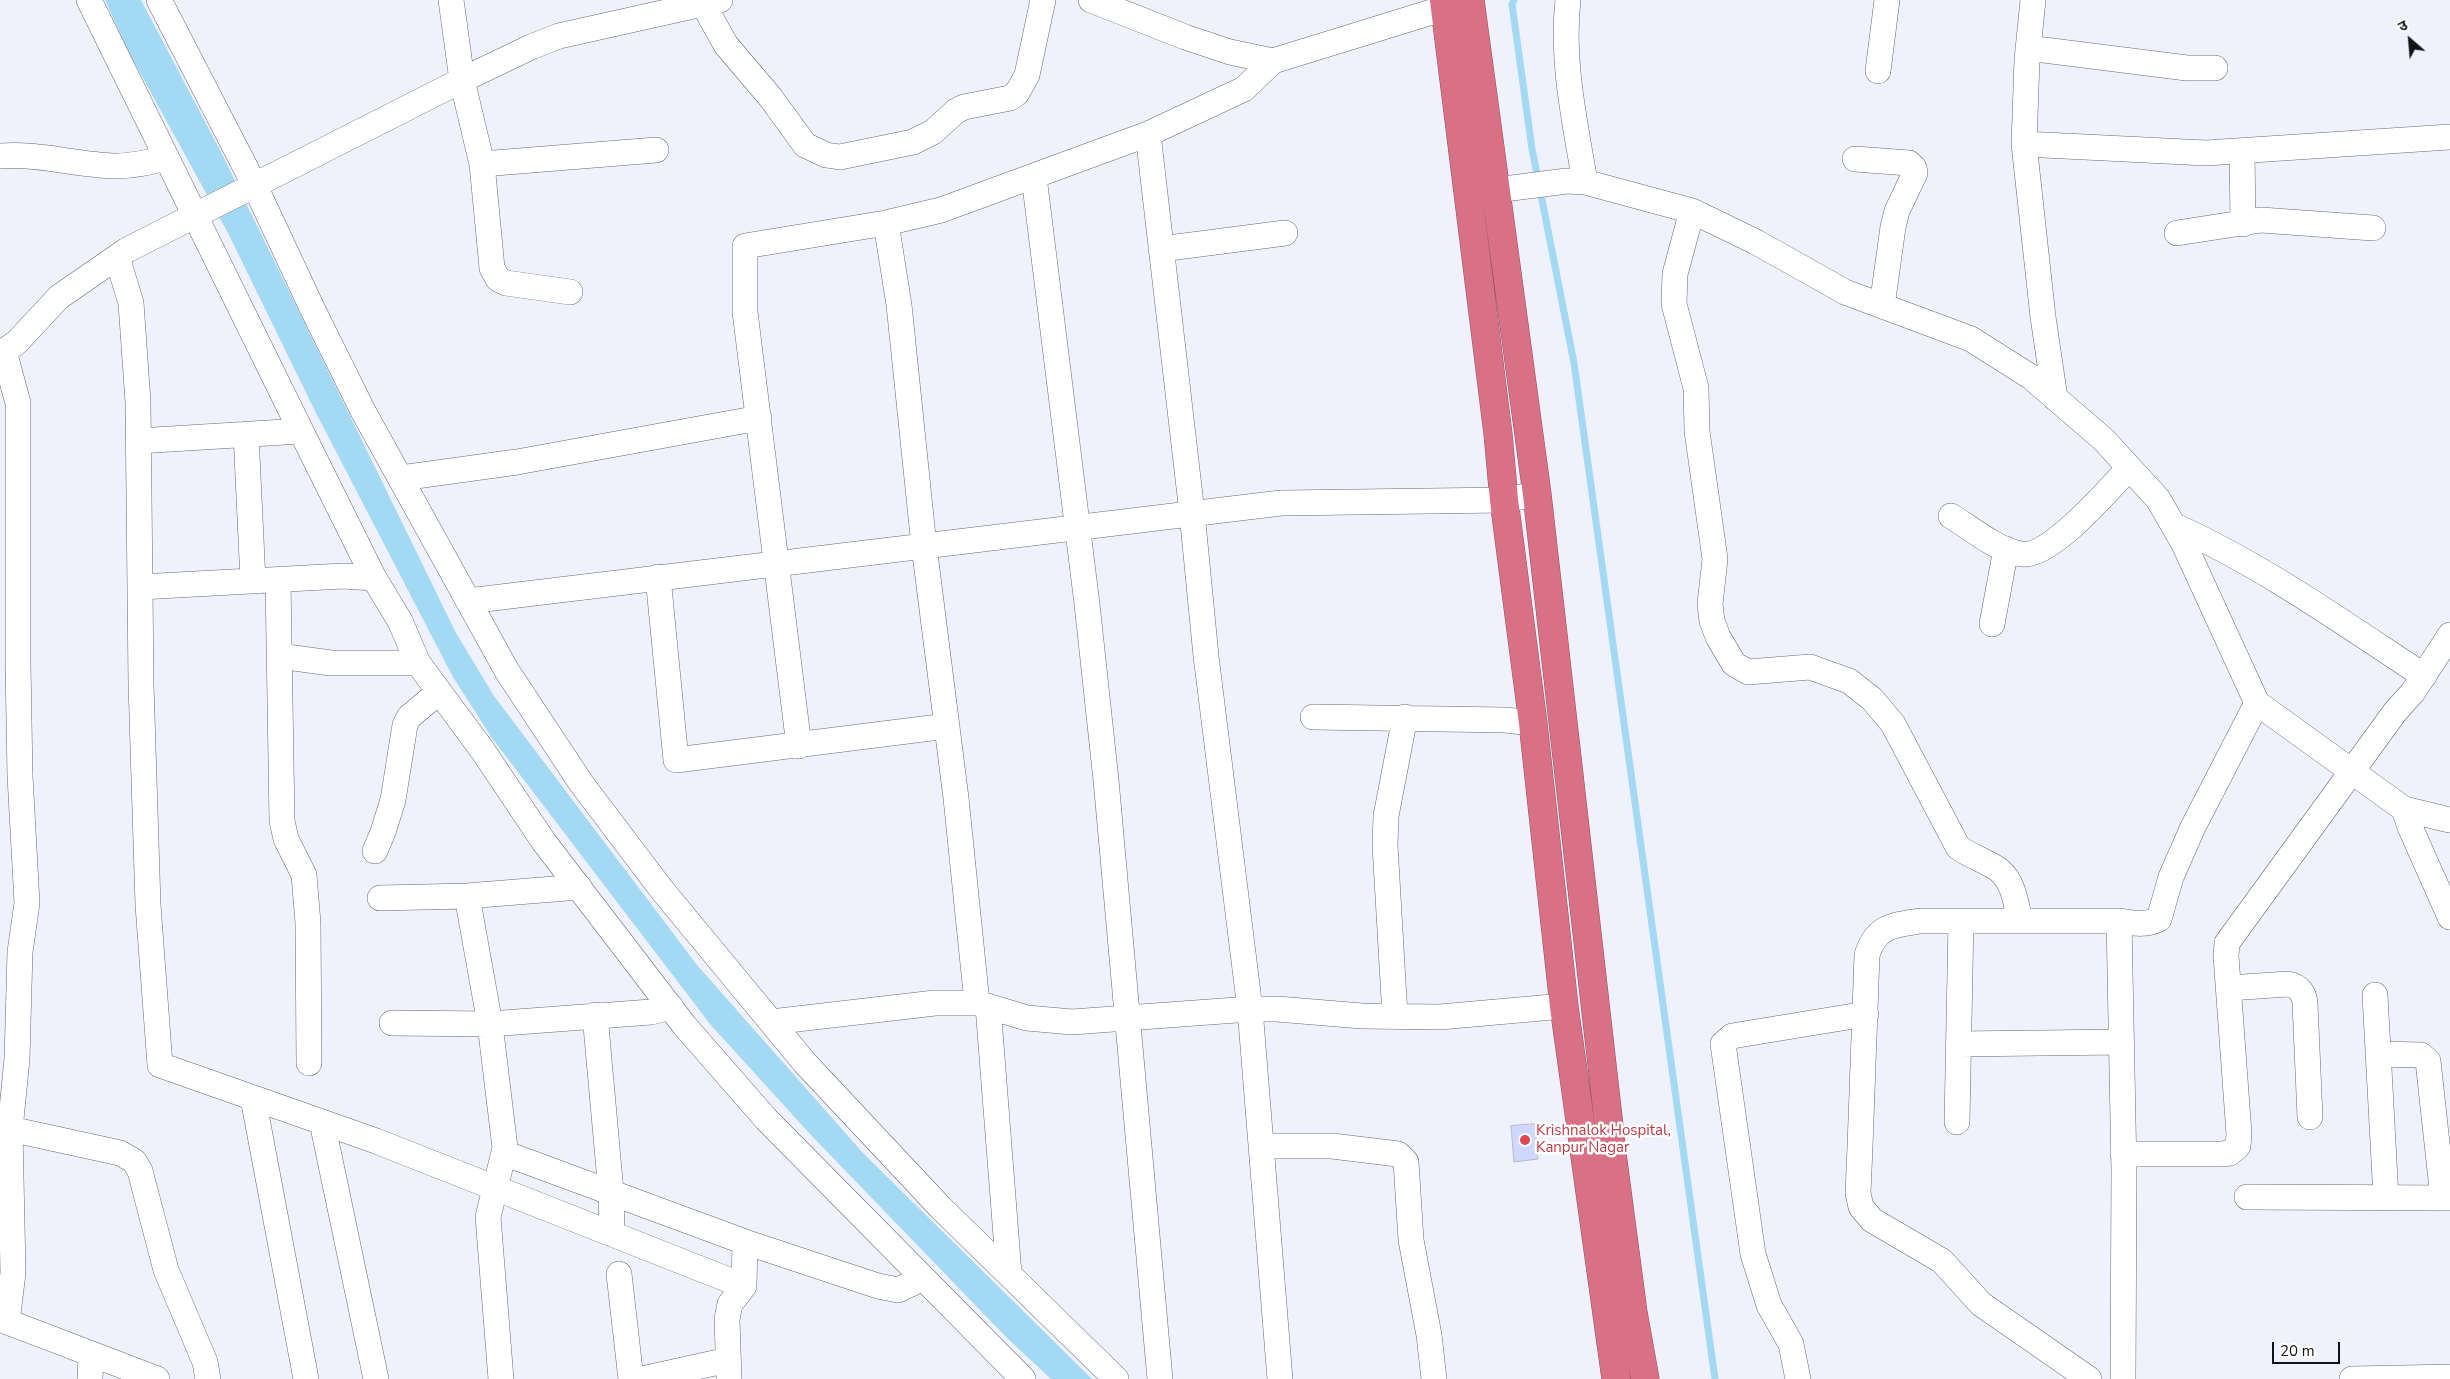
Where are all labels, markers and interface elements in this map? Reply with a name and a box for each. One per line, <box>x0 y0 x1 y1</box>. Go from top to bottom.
north arrow <box>2385 15 2435 65</box>
text: उ <box>2395 16 2411 37</box>
place label: Krishnalok Hospital, Kanpur Nagar <box>1536 1122 1671 1157</box>
marker: Krishnalok Hospital, Kanpur Nagar <box>1518 1133 1532 1147</box>
scale bar <box>2275 1332 2342 1364</box>
text: 20 m <box>2280 1341 2315 1361</box>

